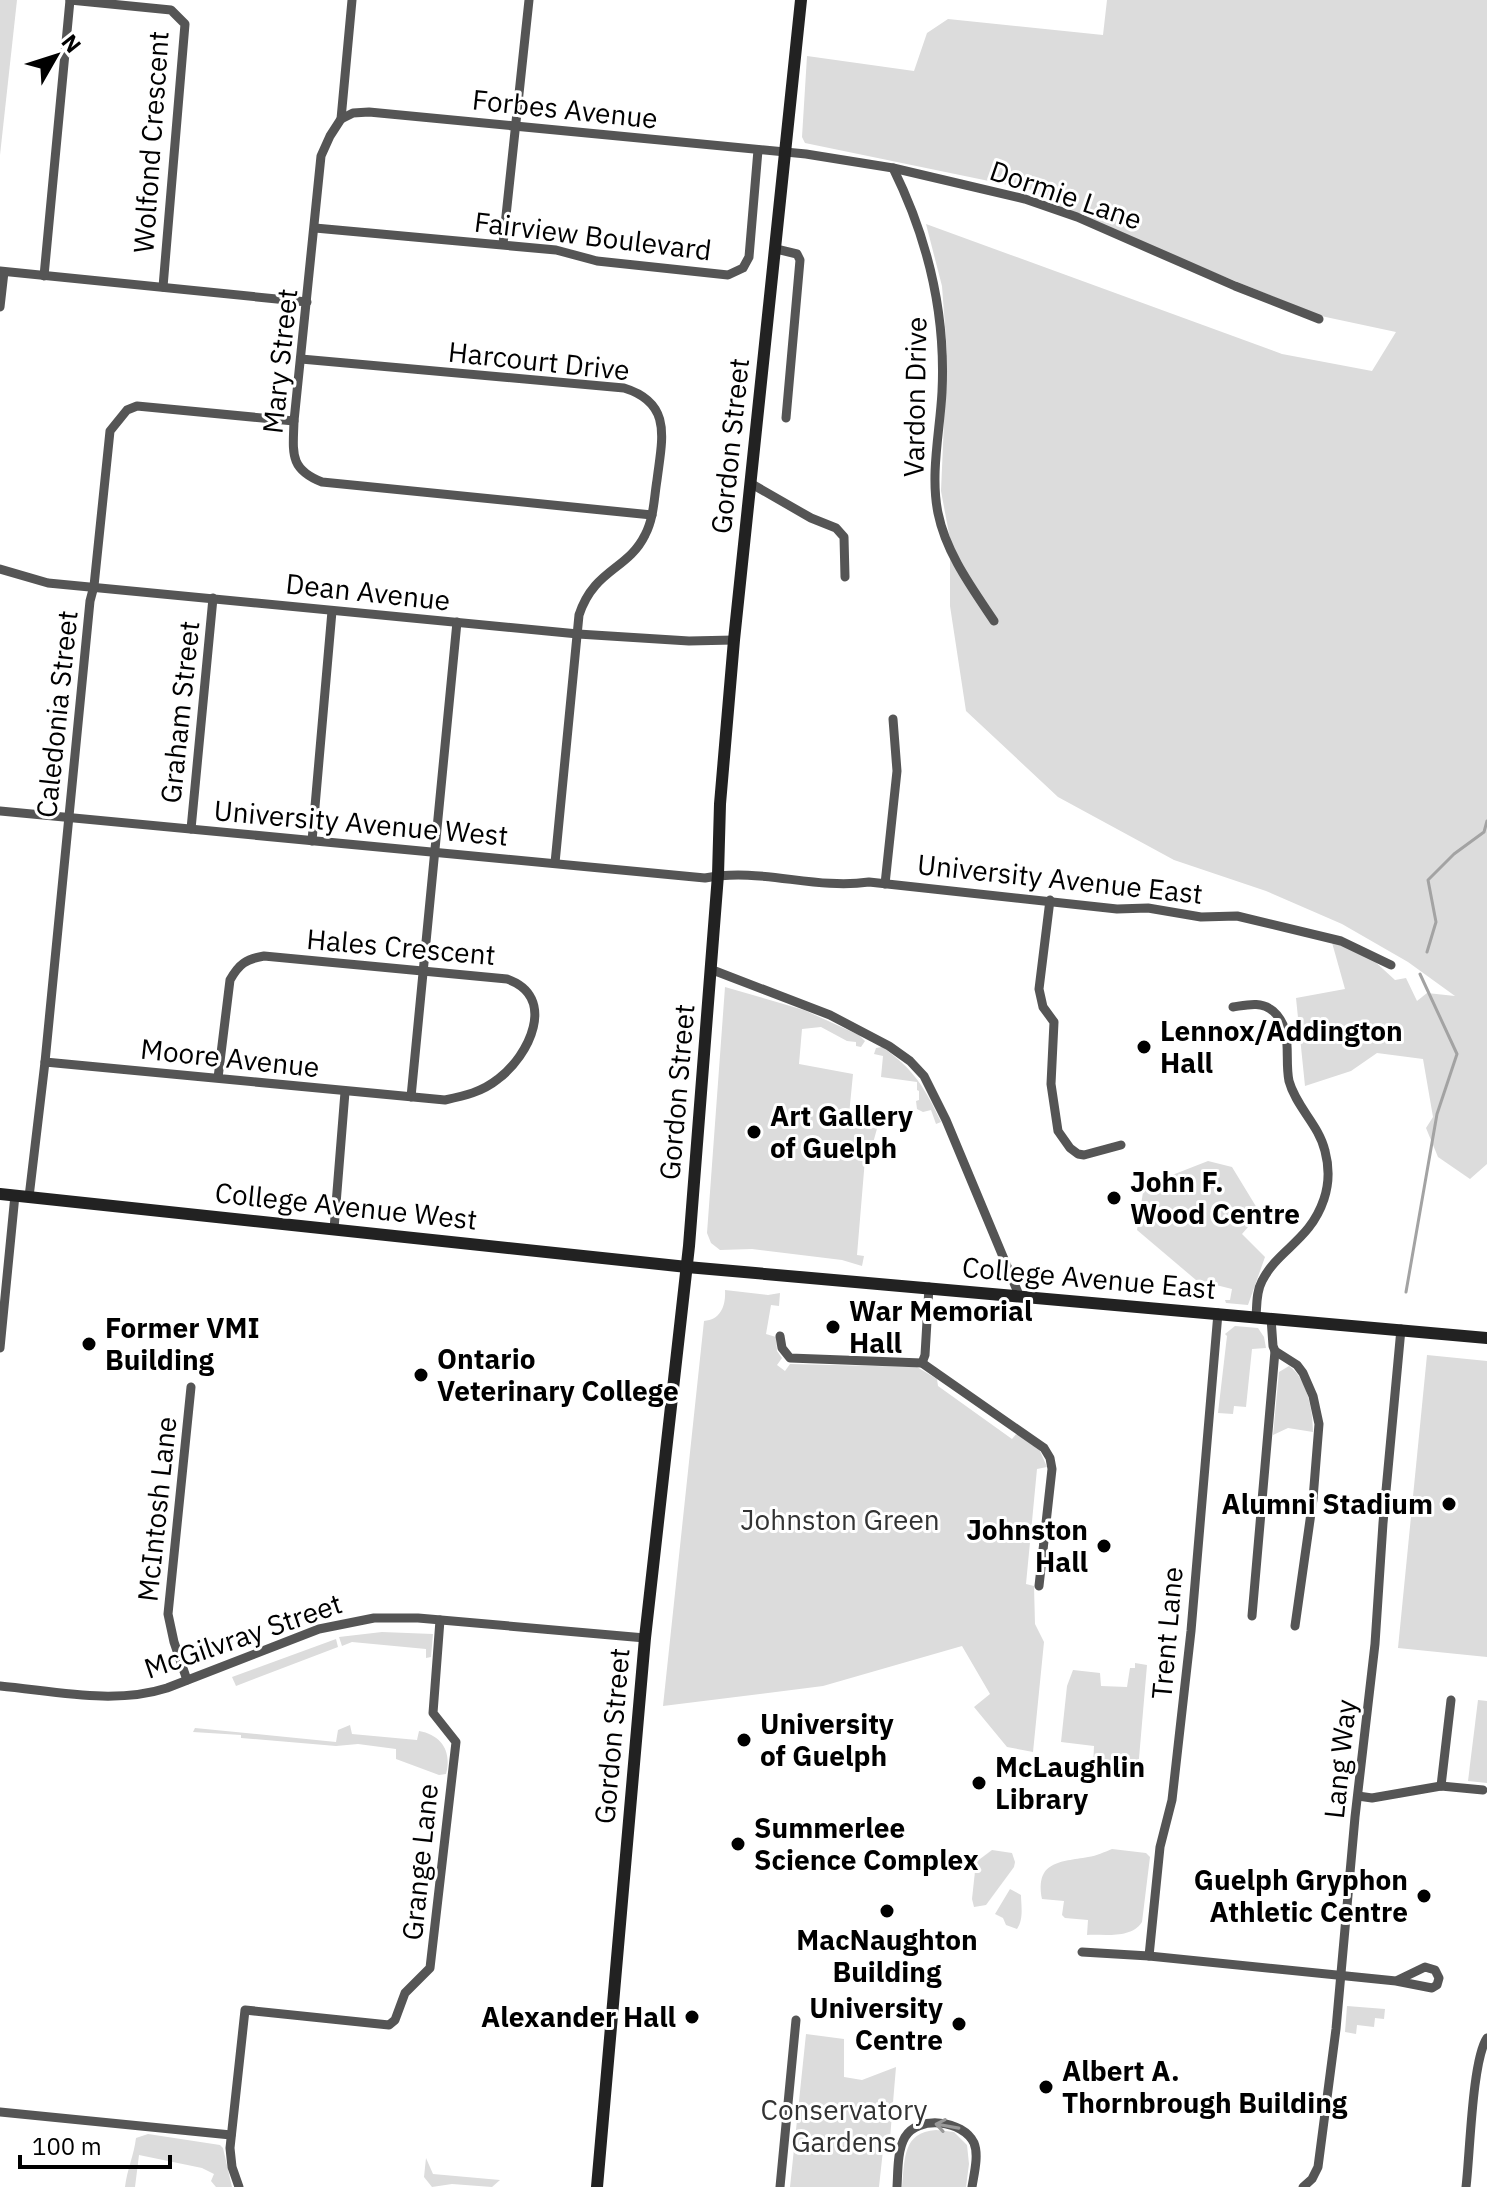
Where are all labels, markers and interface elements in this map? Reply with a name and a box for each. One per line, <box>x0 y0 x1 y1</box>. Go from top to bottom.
north arrow <box>16 16 96 96</box>
text: N <box>56 28 88 58</box>
street label: Wolfond Crescent <box>124 30 177 254</box>
street label: Forbes Avenue <box>470 80 660 137</box>
street label: Dormie Lane <box>985 151 1147 238</box>
street label: Fairview Boulevard <box>472 203 714 268</box>
street label: Mary Street <box>253 287 306 435</box>
street label: Vardon Drive <box>895 316 934 478</box>
street label: Harcourt Drive <box>447 333 632 388</box>
street label: Gordon Street <box>702 356 757 536</box>
street label: Dean Avenue <box>284 564 452 619</box>
street label: Caledonia Street <box>27 608 86 820</box>
street label: Graham Street <box>152 619 207 805</box>
street label: University Avenue West <box>212 791 510 854</box>
street label: University Avenue East <box>916 845 1205 912</box>
street label: Hales Crescent <box>305 920 497 973</box>
street label: Gordon Street <box>650 1002 703 1181</box>
place label: Lennox/Addington Hall <box>1160 1012 1403 1081</box>
street label: Moore Avenue <box>139 1030 321 1085</box>
marker: Lennox/Addington Hall <box>1135 1038 1153 1056</box>
place label: Art Gallery of Guelph <box>770 1097 913 1166</box>
marker: Art Gallery of Guelph <box>745 1123 763 1141</box>
place label: John F. Wood Centre <box>1130 1163 1300 1232</box>
street label: College Avenue West <box>213 1173 479 1238</box>
marker: John F. Wood Centre <box>1105 1189 1123 1207</box>
street label: College Avenue East <box>961 1248 1218 1307</box>
place label: War Memorial Hall <box>849 1292 1033 1361</box>
place label: Former VMI Building <box>105 1309 260 1378</box>
marker: War Memorial Hall <box>824 1318 842 1336</box>
marker: Former VMI Building <box>80 1335 98 1353</box>
place label: Ontario Veterinary College <box>437 1340 679 1409</box>
marker: Ontario Veterinary College <box>412 1366 430 1384</box>
street label: McIntosh Lane <box>128 1415 185 1603</box>
place label: Alumni Stadium <box>1222 1485 1433 1522</box>
marker: Alumni Stadium <box>1440 1495 1458 1513</box>
park label: Johnston Green <box>740 1501 940 1538</box>
place label: Johnston Hall <box>966 1511 1088 1580</box>
marker: Johnston Hall <box>1095 1537 1113 1555</box>
street label: Trent Lane <box>1142 1565 1191 1701</box>
street label: McGilvray Street <box>139 1584 347 1687</box>
street label: Gordon Street <box>585 1646 638 1825</box>
street label: Lang Way <box>1315 1697 1364 1820</box>
place label: University of Guelph <box>760 1705 894 1774</box>
marker: University of Guelph <box>735 1731 753 1749</box>
place label: McLaughlin Library <box>995 1748 1145 1817</box>
marker: McLaughlin Library <box>970 1774 988 1792</box>
street label: Grange Lane <box>393 1782 446 1942</box>
place label: Summerlee Science Complex <box>754 1809 979 1878</box>
marker: Summerlee Science Complex <box>729 1835 747 1853</box>
place label: Guelph Gryphon Athletic Centre <box>1194 1861 1408 1930</box>
marker: Guelph Gryphon Athletic Centre <box>1415 1887 1433 1905</box>
marker: MacNaughton Building <box>878 1902 896 1920</box>
place label: MacNaughton Building <box>796 1921 978 1990</box>
place label: University Centre <box>809 1989 943 2058</box>
place label: Alexander Hall <box>481 1998 676 2035</box>
marker: Alexander Hall <box>683 2008 701 2026</box>
marker: University Centre <box>950 2015 968 2033</box>
place label: Albert A. Thornbrough Building <box>1062 2052 1348 2121</box>
marker: Albert A. Thornbrough Building <box>1037 2078 1055 2096</box>
park label: Conservatory Gardens <box>761 2091 927 2160</box>
one-way arrow <box>935 2118 961 2133</box>
scale bar <box>20 2119 170 2169</box>
text: 100 m <box>32 2130 102 2162</box>

